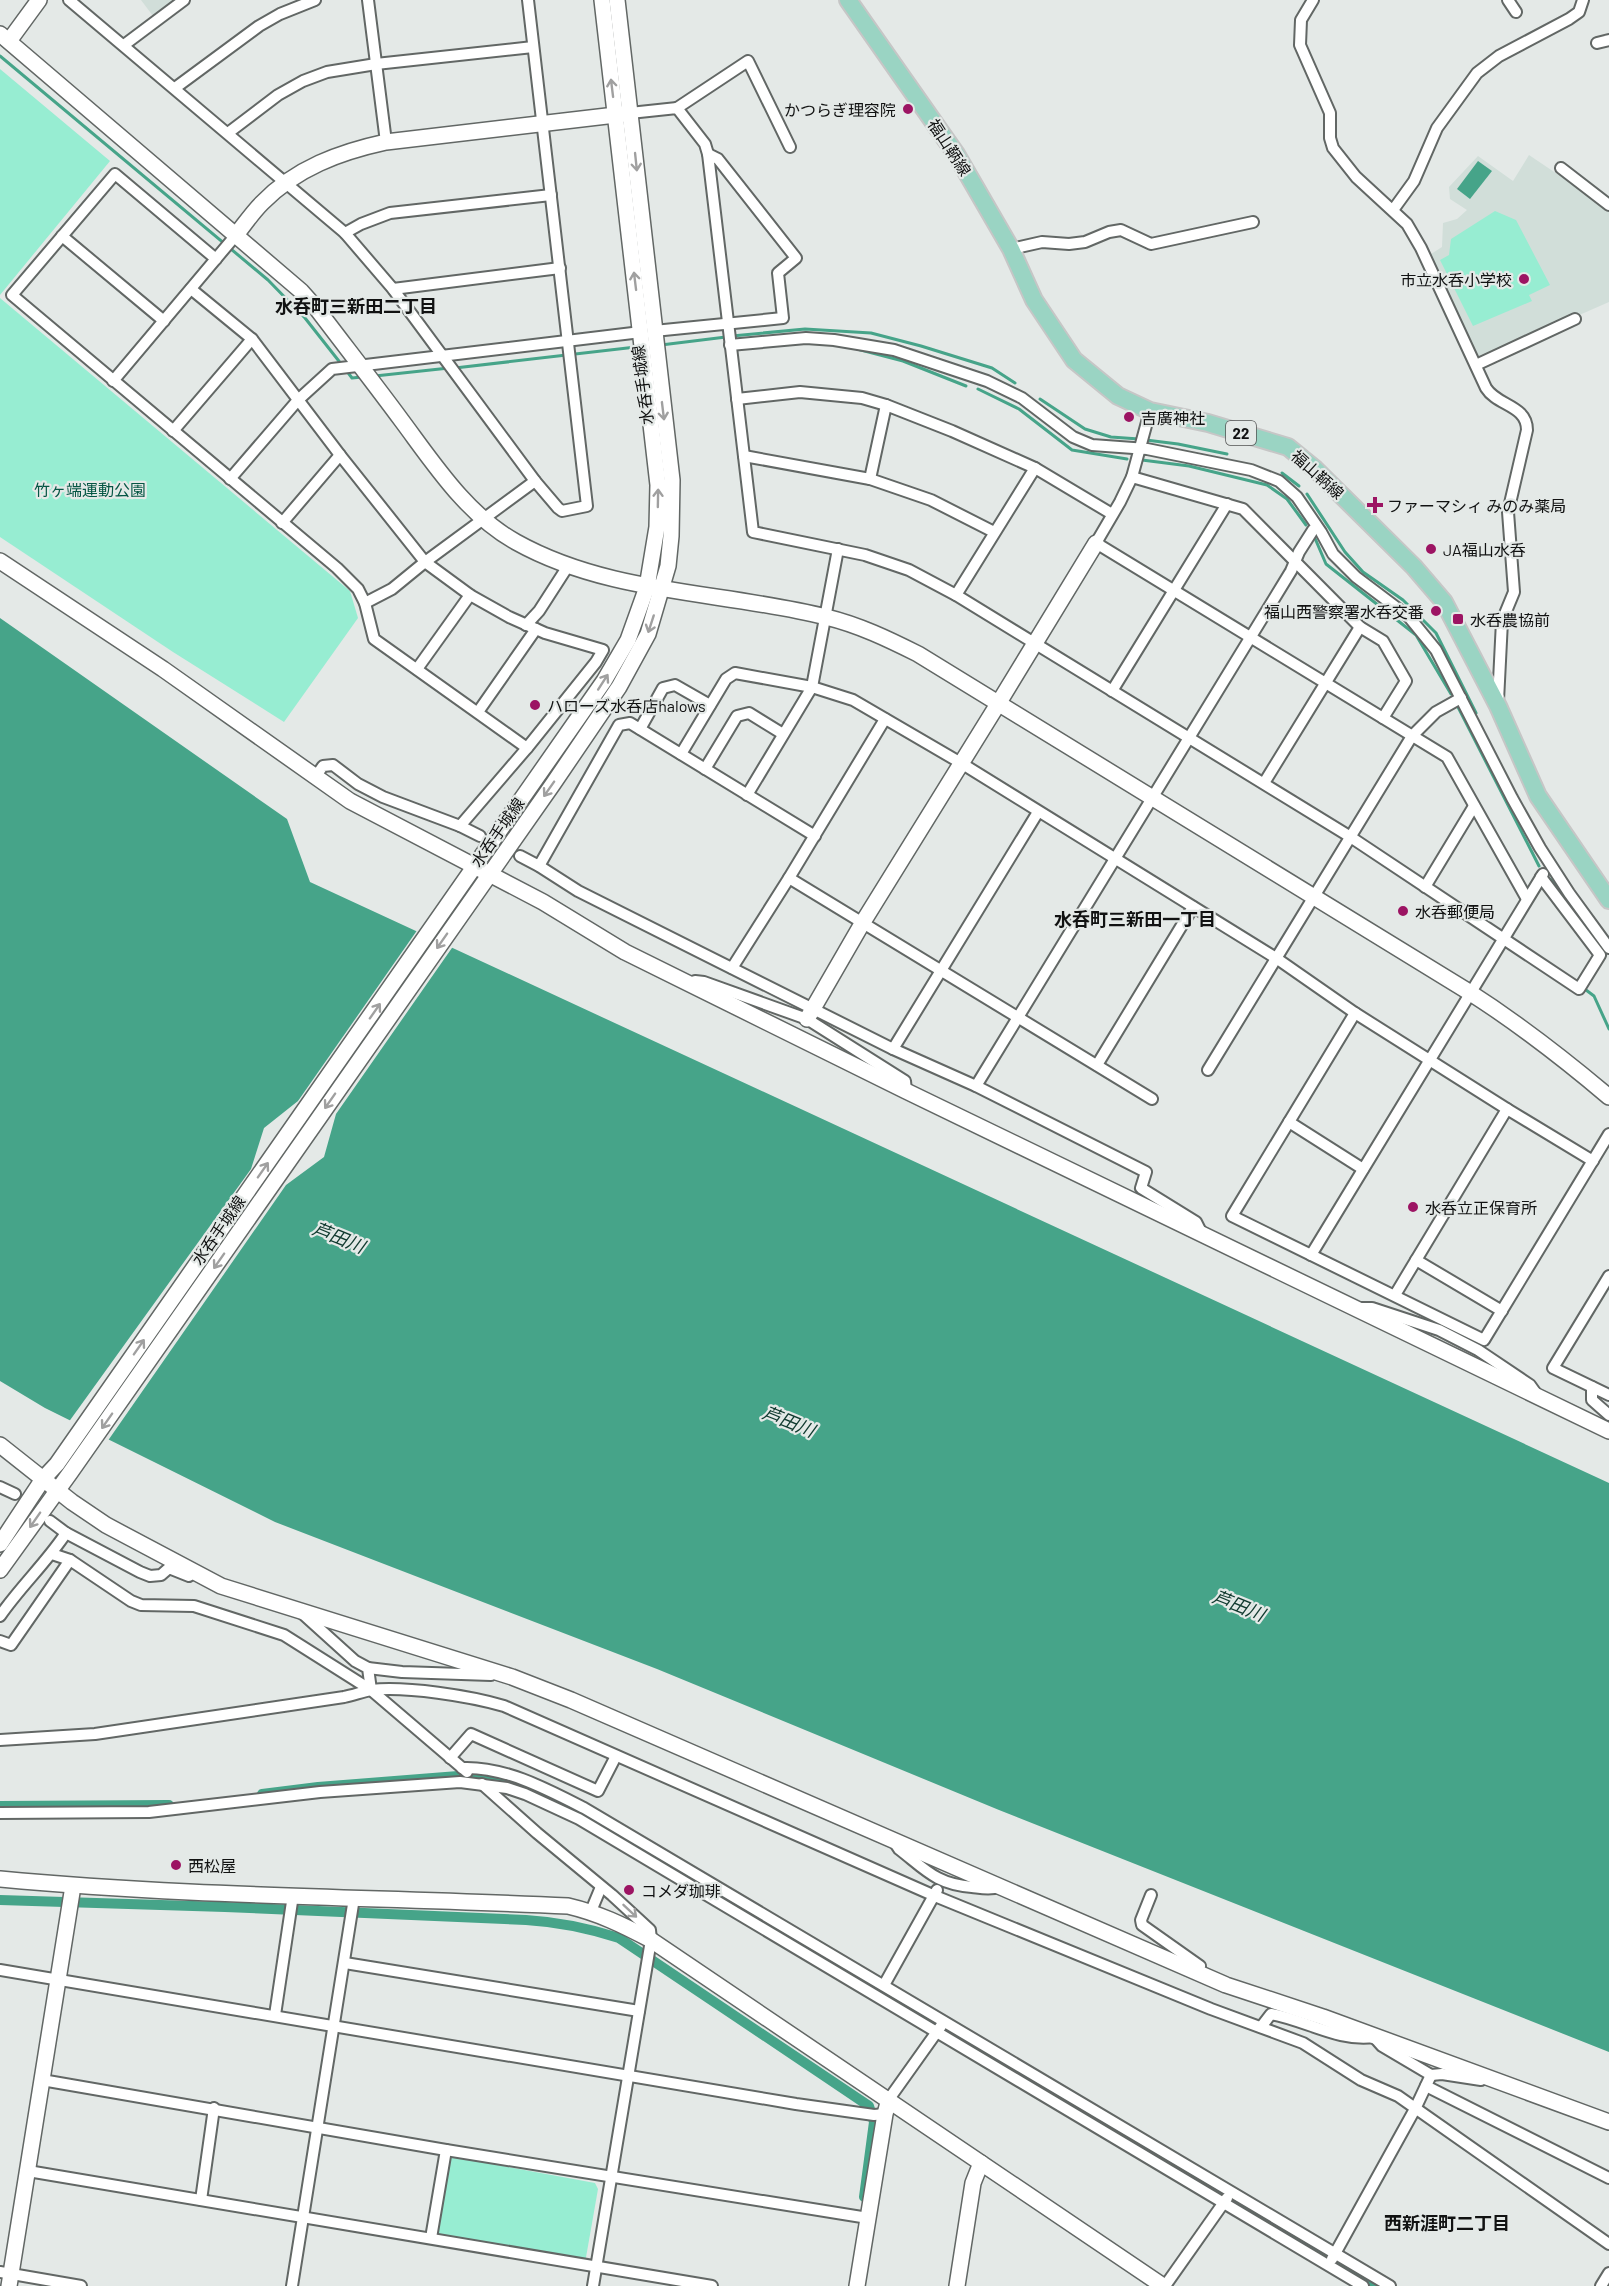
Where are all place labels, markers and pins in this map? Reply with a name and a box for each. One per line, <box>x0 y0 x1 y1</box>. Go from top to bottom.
place label: かつらぎ理容院 <box>784 100 896 119</box>
marker: かつらぎ理容院 <box>901 102 915 116</box>
place label: 市立水呑小学校 <box>1400 270 1512 289</box>
marker: 市立水呑小学校 <box>1517 272 1531 286</box>
place label: 吉廣神社 <box>1141 408 1205 427</box>
marker: 吉廣神社 <box>1122 410 1136 424</box>
place label: ファーマシィ みのみ薬局 <box>1387 496 1566 515</box>
marker: ファーマシィ みのみ薬局 <box>1368 498 1382 512</box>
place label: JA福山水呑 <box>1443 540 1526 559</box>
marker: JA福山水呑 <box>1424 542 1438 556</box>
place label: 福山西警察署水呑交番 <box>1264 602 1424 621</box>
marker: 福山西警察署水呑交番 <box>1429 604 1443 618</box>
place label: 水呑農協前 <box>1470 610 1550 629</box>
marker: 水呑農協前 <box>1451 612 1465 626</box>
place label: ハローズ水呑店halows <box>547 696 706 715</box>
marker: ハローズ水呑店halows <box>528 698 542 712</box>
place label: 水呑郵便局 <box>1415 902 1495 921</box>
marker: 水呑郵便局 <box>1396 904 1410 918</box>
place label: 水呑立正保育所 <box>1425 1198 1537 1217</box>
marker: 水呑立正保育所 <box>1406 1200 1420 1214</box>
place label: 西松屋 <box>188 1856 236 1875</box>
marker: 西松屋 <box>169 1858 183 1872</box>
place label: コメダ珈琲 <box>641 1881 721 1900</box>
marker: コメダ珈琲 <box>622 1883 636 1897</box>

